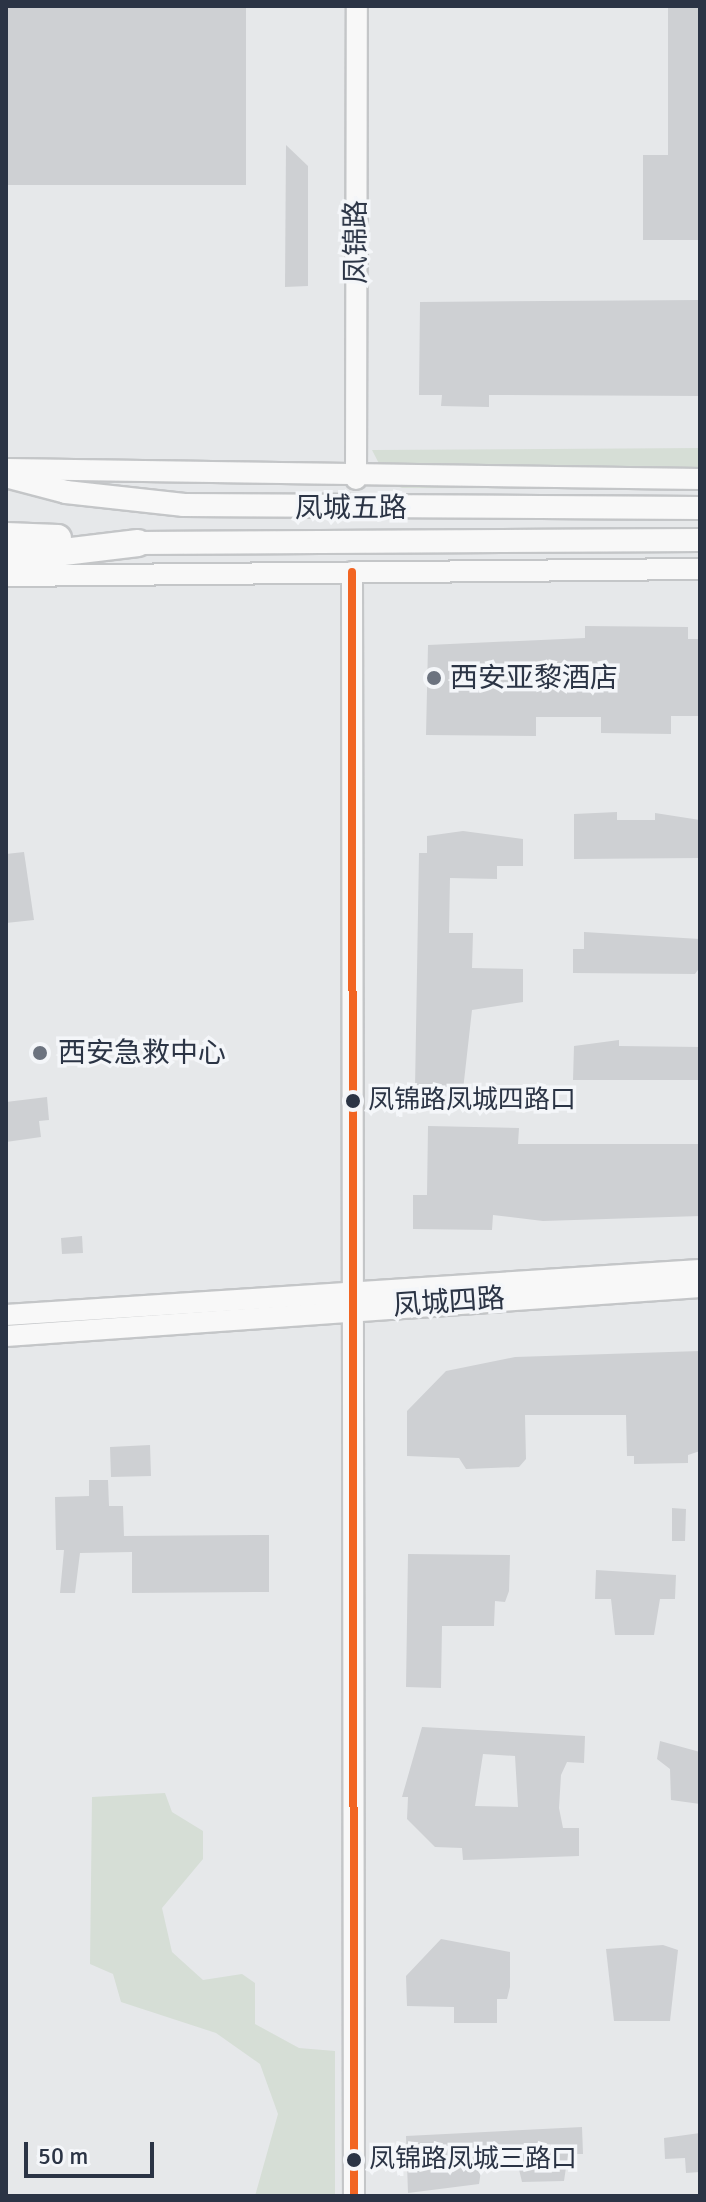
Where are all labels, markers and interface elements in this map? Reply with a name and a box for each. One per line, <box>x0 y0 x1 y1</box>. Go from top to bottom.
street label: 凤锦路 <box>339 200 373 284</box>
street label: 凤城五路 <box>295 491 407 525</box>
place label: 西安亚黎酒店 <box>450 661 618 695</box>
marker: 西安亚黎酒店 <box>425 669 443 687</box>
place label: 西安急救中心 <box>58 1036 226 1070</box>
marker: 西安急救中心 <box>29 1042 51 1064</box>
place label: 凤锦路凤城四路口 <box>368 1085 576 1117</box>
marker: 凤锦路凤城四路口 <box>345 1093 361 1109</box>
street label: 凤城四路 <box>392 1281 506 1323</box>
scale bar <box>28 2126 158 2176</box>
text: 50 m <box>38 2141 88 2171</box>
place label: 凤锦路凤城三路口 <box>369 2144 577 2176</box>
marker: 凤锦路凤城三路口 <box>346 2152 362 2168</box>

